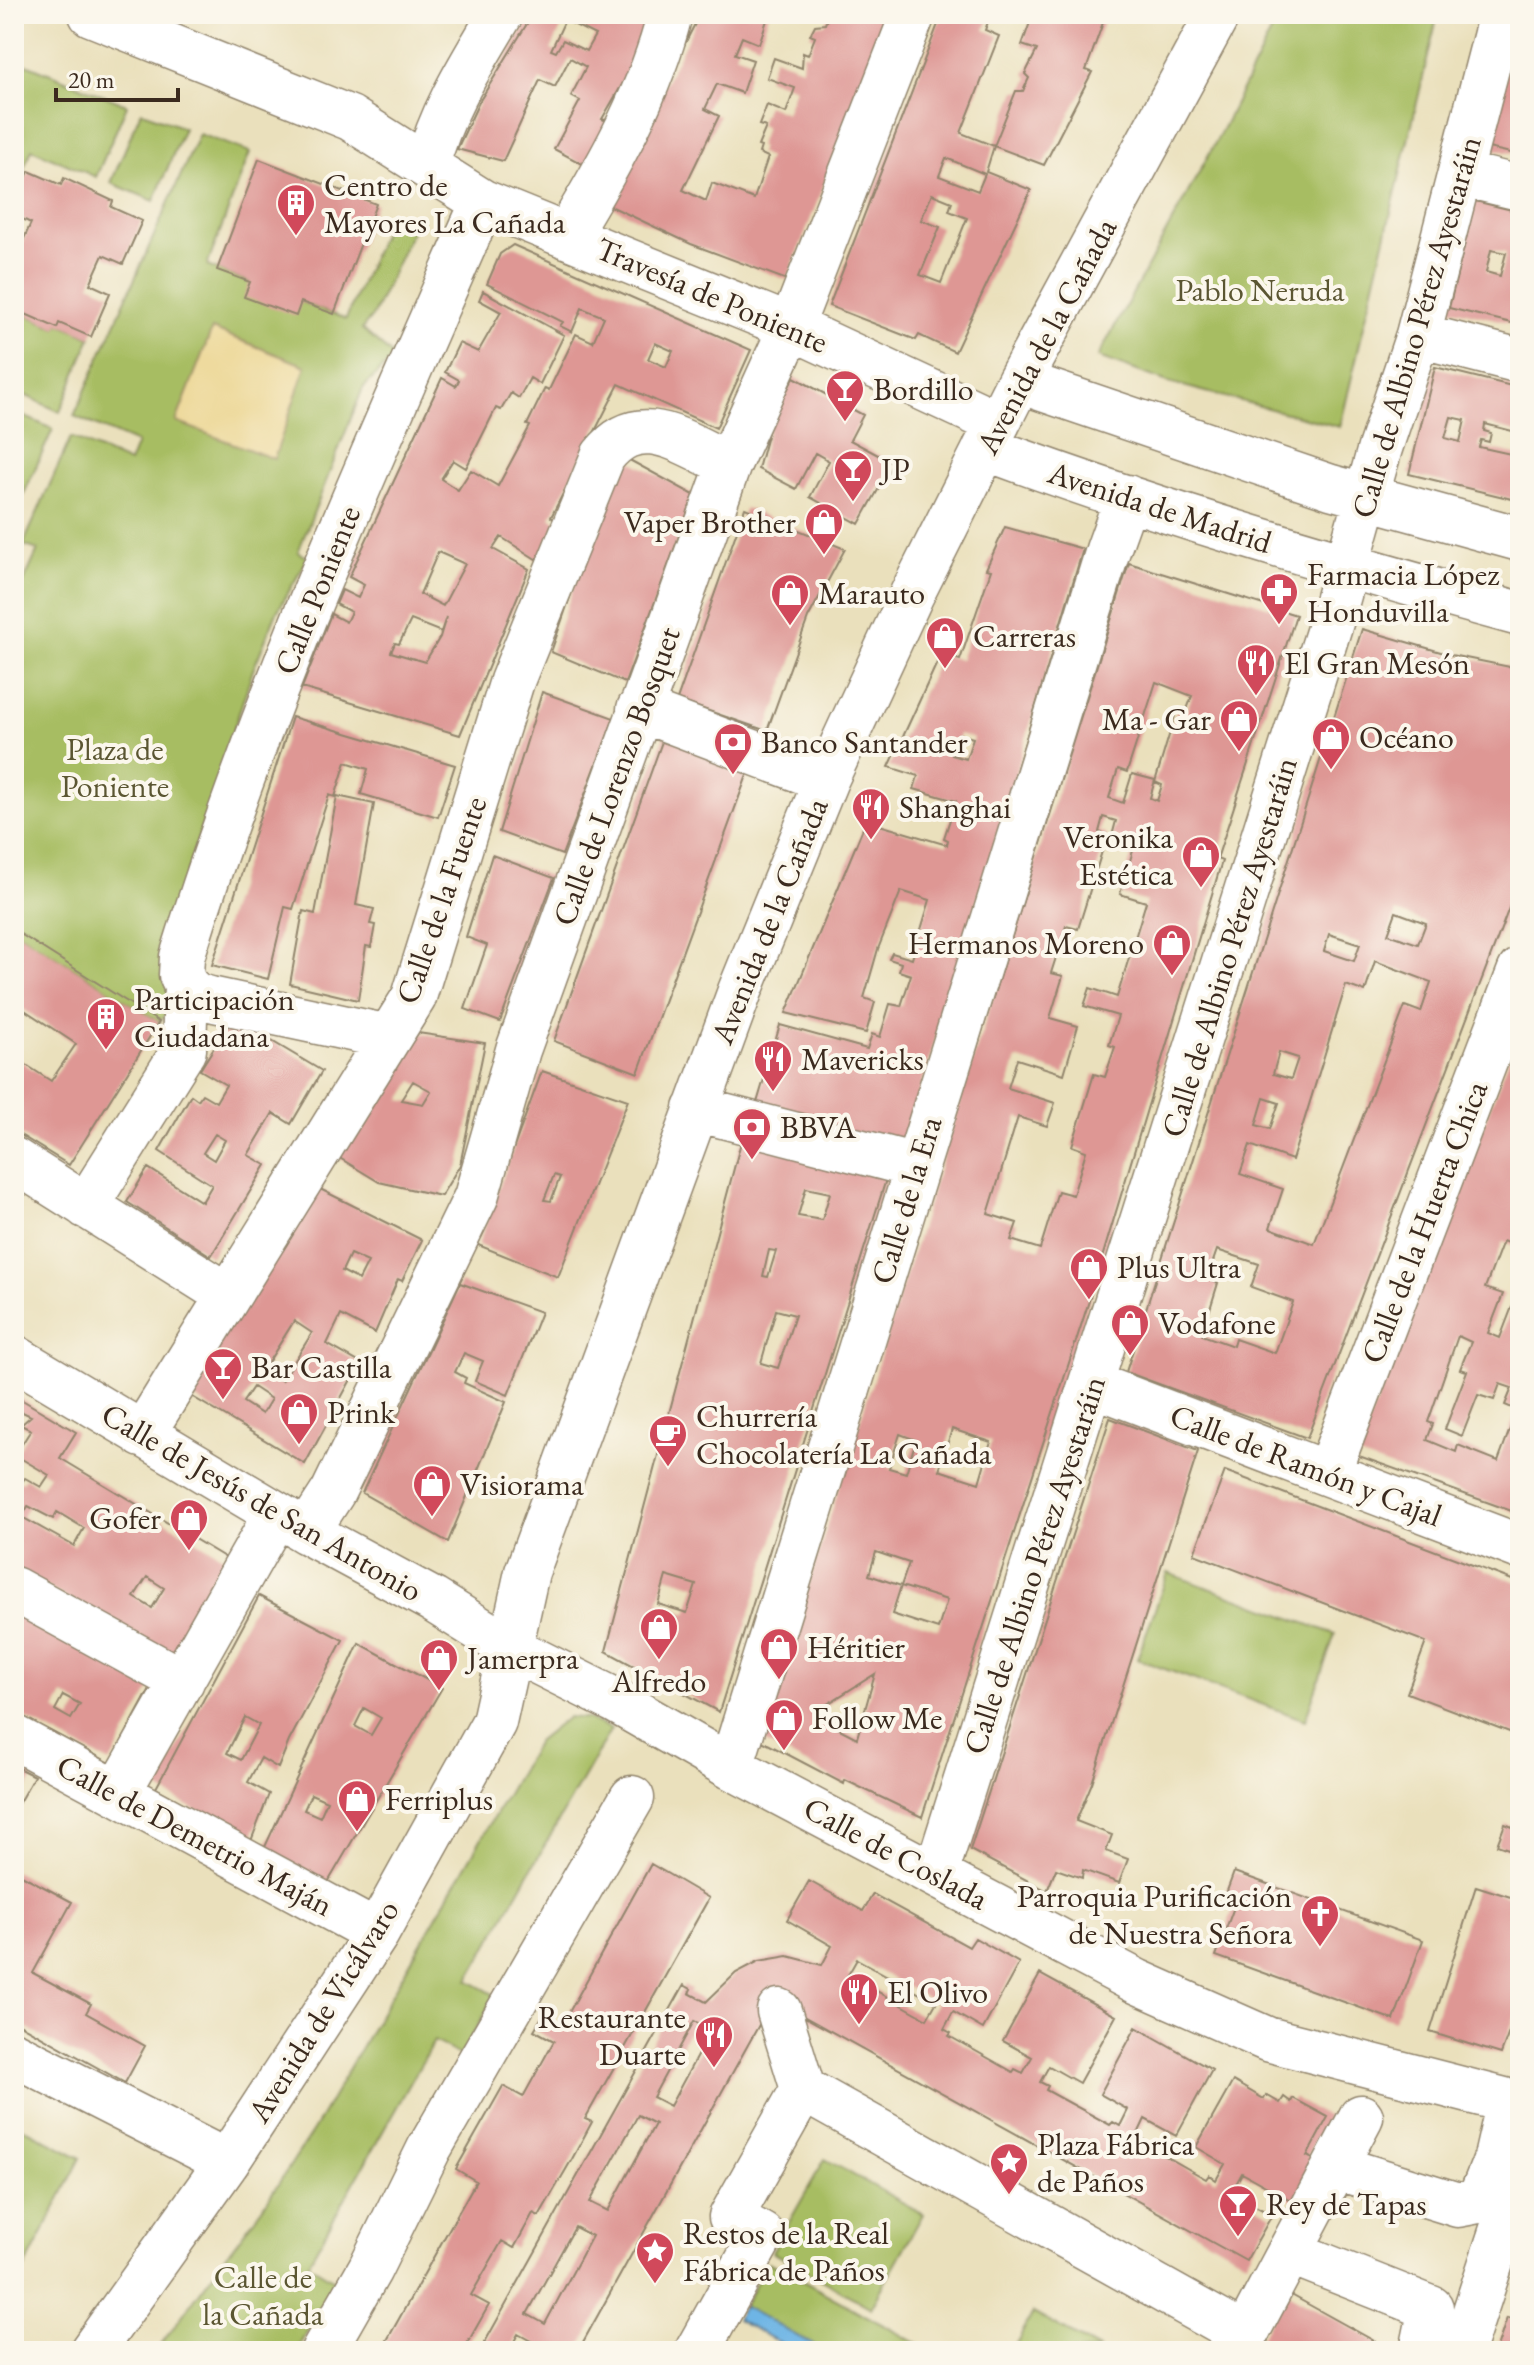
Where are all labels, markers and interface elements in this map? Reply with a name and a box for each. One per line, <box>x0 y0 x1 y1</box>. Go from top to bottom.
scale bar <box>56 52 178 102</box>
text: 20 m <box>68 64 115 95</box>
street label: Calle de Albino Pérez Ayestaráin <box>1341 131 1491 523</box>
place label: Centro de Mayores La Cañada <box>324 164 566 243</box>
building icon: Centro de Mayores La Cañada <box>275 182 317 237</box>
street label: Avenida de la Cañada <box>966 210 1126 462</box>
street label: Travesía de Poniente <box>590 227 834 363</box>
park label: Pablo Neruda <box>1175 269 1345 311</box>
bar icon: Bordillo <box>824 368 866 423</box>
place label: Bordillo <box>873 368 974 410</box>
bar icon: JP <box>832 448 874 503</box>
place label: JP <box>878 448 910 490</box>
street label: Avenida de Madrid <box>1042 451 1278 563</box>
street label: Calle Poniente <box>264 499 370 681</box>
place label: Vaper Brother <box>624 501 796 543</box>
shop icon: Vaper Brother <box>803 501 845 556</box>
place label: Farmacia López Honduvilla <box>1307 553 1499 632</box>
pharmacy icon: Farmacia López Honduvilla <box>1258 571 1300 626</box>
shop icon: Marauto <box>769 572 811 627</box>
place label: Marauto <box>818 572 925 614</box>
shop icon: Carreras <box>924 615 966 670</box>
place label: Carreras <box>973 615 1076 657</box>
street label: Calle de Lorenzo Bosquet <box>542 621 690 931</box>
restaurant icon: El Gran Mesón <box>1235 642 1277 697</box>
place label: El Gran Mesón <box>1284 642 1470 684</box>
place label: Ma - Gar <box>1102 698 1211 740</box>
shop icon: Ma - Gar <box>1218 698 1260 753</box>
shop icon: Océano <box>1310 716 1352 771</box>
place label: Océano <box>1359 716 1454 758</box>
bank icon: Banco Santander <box>712 721 754 776</box>
place label: Banco Santander <box>761 721 968 763</box>
park label: Plaza de Poniente <box>61 728 169 807</box>
street label: Calle de Albino Pérez Ayestaráin <box>1151 752 1307 1142</box>
restaurant icon: Shanghai <box>850 786 892 841</box>
place label: Shanghai <box>899 786 1011 828</box>
street label: Calle de la Fuente <box>386 791 496 1009</box>
street label: Avenida de la Cañada <box>700 792 838 1051</box>
place label: Veronika Estética <box>1063 816 1173 895</box>
shop icon: Veronika Estética <box>1180 834 1222 889</box>
place label: Hermanos Moreno <box>908 922 1144 964</box>
shop icon: Hermanos Moreno <box>1151 922 1193 977</box>
place label: Participación Ciudadana <box>134 978 295 1057</box>
building icon: Participación Ciudadana <box>85 996 127 1051</box>
restaurant icon: Mavericks <box>752 1038 794 1093</box>
place label: Mavericks <box>801 1038 924 1080</box>
street label: Calle de la Huerta Chica <box>1351 1075 1497 1369</box>
bank icon: BBVA <box>731 1106 773 1161</box>
place label: BBVA <box>780 1106 857 1148</box>
street label: Calle de la Era <box>861 1111 951 1289</box>
shop icon: Plus Ultra <box>1068 1246 1110 1301</box>
place label: Plus Ultra <box>1117 1246 1241 1288</box>
shop icon: Vodafone <box>1109 1302 1151 1357</box>
place label: Vodafone <box>1158 1302 1276 1344</box>
bar icon: Bar Castilla <box>202 1346 244 1401</box>
place label: Bar Castilla <box>251 1346 392 1388</box>
street label: Calle de Albino Pérez Ayestaráin <box>953 1370 1115 1759</box>
shop icon: Prink <box>278 1391 320 1446</box>
place label: Prink <box>327 1391 396 1433</box>
street label: Calle de Jesús de San Antonio <box>94 1393 430 1611</box>
street label: Calle de Ramón y Cajal <box>1164 1394 1448 1536</box>
place label: Churrería Chocolatería La Cañada <box>696 1395 992 1474</box>
cafe icon: Churrería Chocolatería La Cañada <box>647 1413 689 1468</box>
shop icon: Visiorama <box>411 1463 453 1518</box>
place label: Visiorama <box>460 1463 584 1505</box>
place label: Gofer <box>89 1497 161 1539</box>
shop icon: Gofer <box>168 1497 210 1552</box>
shop icon: Alfredo <box>638 1606 680 1661</box>
shop icon: Héritier <box>758 1626 800 1681</box>
place label: Héritier <box>807 1626 905 1668</box>
shop icon: Jamerpra <box>418 1637 460 1692</box>
place label: Jamerpra <box>464 1637 579 1679</box>
place label: Alfredo <box>611 1660 706 1702</box>
shop icon: Follow Me <box>763 1697 805 1752</box>
place label: Follow Me <box>812 1697 943 1739</box>
street label: Calle de Demetrio Maján <box>50 1744 341 1926</box>
shop icon: Ferriplus <box>336 1778 378 1833</box>
place label: Ferriplus <box>385 1778 493 1820</box>
street label: Calle de Coslada <box>796 1787 996 1919</box>
place label: Parroquia Purificación de Nuestra Señora <box>1017 1875 1292 1954</box>
street label: Avenida de Vicálvaro <box>237 1892 408 2131</box>
church icon: Parroquia Purificación de Nuestra Señora <box>1299 1893 1341 1948</box>
restaurant icon: El Olivo <box>838 1971 880 2026</box>
place label: El Olivo <box>887 1971 988 2013</box>
place label: Restaurante Duarte <box>538 1996 686 2075</box>
restaurant icon: Restaurante Duarte <box>693 2014 735 2069</box>
place label: Plaza Fábrica de Paños <box>1037 2123 1194 2202</box>
place icon: Plaza Fábrica de Paños <box>988 2141 1030 2196</box>
bar icon: Rey de Tapas <box>1217 2183 1259 2238</box>
place label: Rey de Tapas <box>1266 2183 1427 2225</box>
place label: Restos de la Real Fábrica de Paños <box>683 2212 889 2291</box>
place icon: Restos de la Real Fábrica de Paños <box>634 2230 676 2285</box>
park label: Calle de la Cañada <box>203 2256 324 2335</box>

